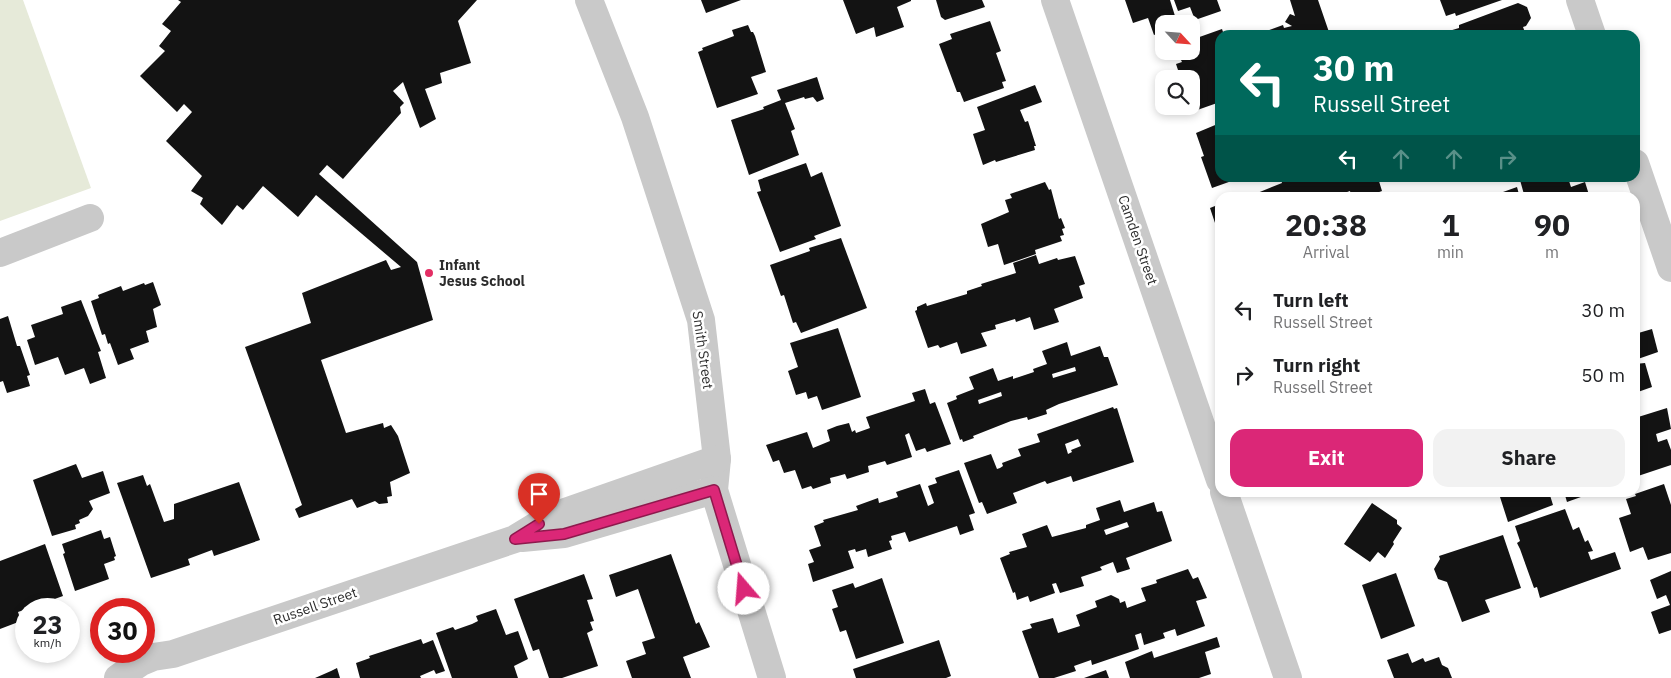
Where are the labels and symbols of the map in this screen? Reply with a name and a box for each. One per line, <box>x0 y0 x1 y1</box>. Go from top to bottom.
north arrow <box>1155 15 1200 60</box>
street label: Camden Street <box>1114 193 1162 287</box>
place label: Infant Jesus School <box>439 256 525 290</box>
marker: Infant Jesus School <box>423 267 435 279</box>
street label: Smith Street <box>689 310 717 390</box>
pin <box>518 473 560 524</box>
position arrow <box>717 562 769 614</box>
street label: Russell Street <box>271 583 359 629</box>
speed limit sign: 30 <box>90 598 155 663</box>

